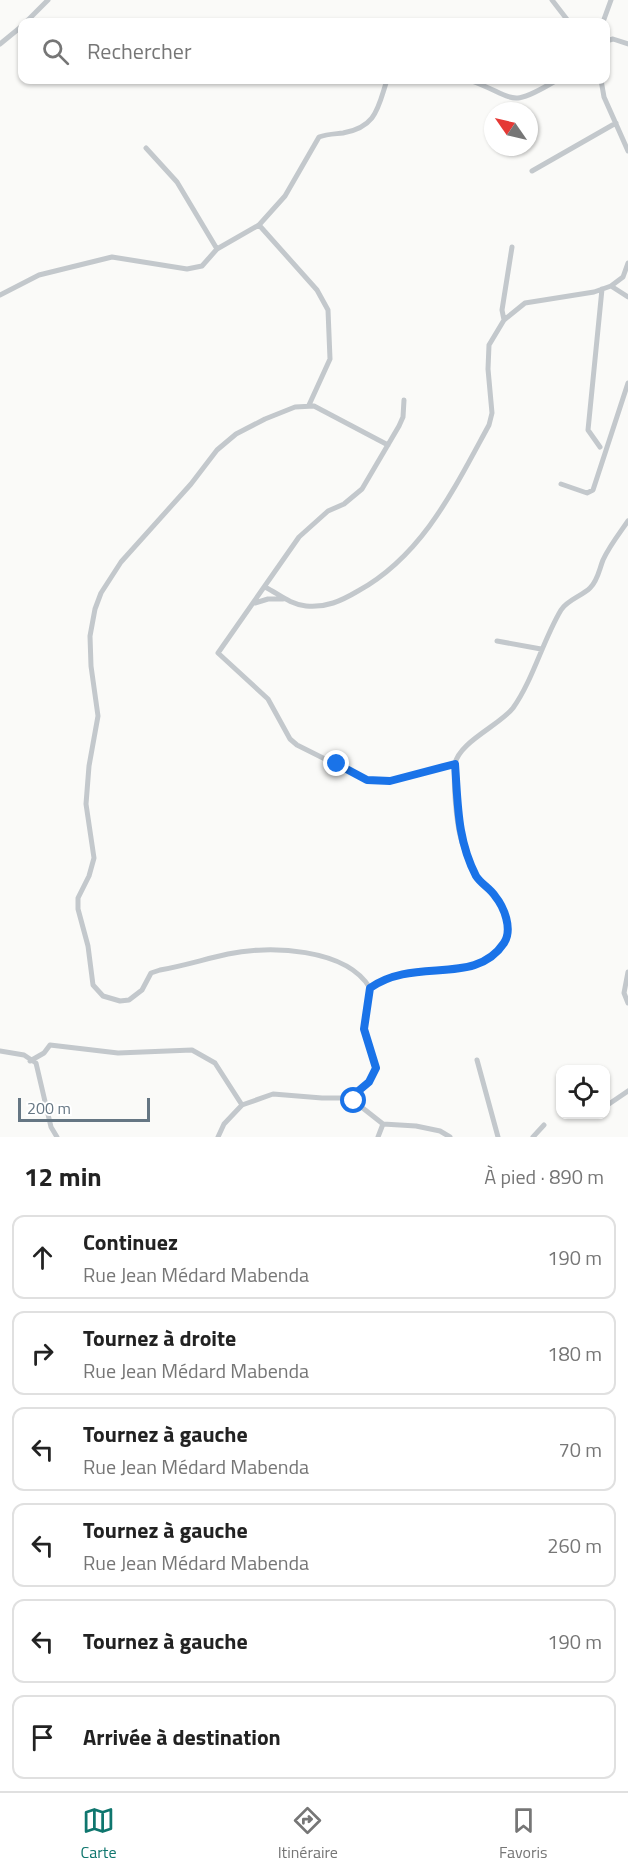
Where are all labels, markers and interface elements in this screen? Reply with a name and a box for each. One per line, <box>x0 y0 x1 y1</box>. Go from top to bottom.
search box <box>18 18 610 84</box>
text: Rechercher <box>87 34 192 68</box>
icon: search <box>39 35 72 68</box>
north arrow <box>484 102 538 156</box>
route end <box>323 750 349 776</box>
map controls <box>556 1065 610 1119</box>
button: locate <box>556 1065 610 1119</box>
route start <box>340 1087 366 1113</box>
scale bar <box>18 1095 150 1122</box>
text: 200 m <box>27 1096 71 1120</box>
text: 12 min <box>24 1157 102 1196</box>
text: À pied · 890 m <box>484 1161 604 1192</box>
text: Continuez <box>83 1225 178 1259</box>
icon: ahead <box>26 1241 59 1274</box>
text: 190 m <box>547 1242 602 1273</box>
text: Rue Jean Médard Mabenda <box>83 1259 309 1290</box>
text: Tournez à droite <box>83 1321 236 1355</box>
icon: right <box>26 1337 59 1370</box>
text: 180 m <box>547 1338 602 1369</box>
text: Rue Jean Médard Mabenda <box>83 1355 309 1386</box>
text: Tournez à gauche <box>83 1417 248 1451</box>
icon: left <box>26 1433 59 1466</box>
text: 70 m <box>558 1434 602 1465</box>
text: Rue Jean Médard Mabenda <box>83 1451 309 1482</box>
text: Tournez à gauche <box>83 1513 248 1547</box>
icon: left <box>26 1529 59 1562</box>
text: 260 m <box>547 1530 602 1561</box>
text: Rue Jean Médard Mabenda <box>83 1547 309 1578</box>
text: Tournez à gauche <box>83 1624 248 1658</box>
icon: left <box>26 1625 59 1658</box>
text: 190 m <box>547 1626 602 1657</box>
text: Arrivée à destination <box>83 1720 281 1754</box>
icon: arrive <box>26 1721 59 1754</box>
tab: Carte <box>81 1804 117 1864</box>
tab: Itinéraire <box>278 1804 338 1864</box>
tab: Favoris <box>499 1804 547 1864</box>

